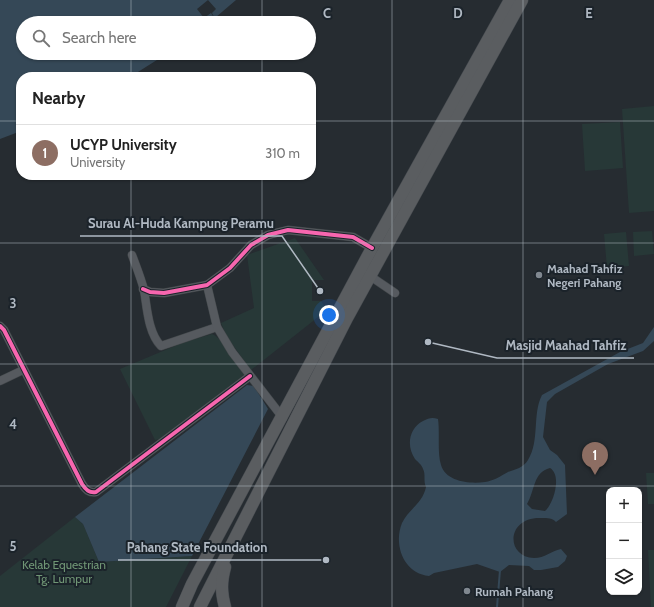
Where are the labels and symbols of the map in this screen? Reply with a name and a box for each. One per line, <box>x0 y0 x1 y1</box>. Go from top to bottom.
text: C <box>323 5 331 21</box>
text: D <box>453 5 463 21</box>
text: E <box>585 5 593 21</box>
callout: Surau Al-Huda Kampung Peramu <box>80 211 282 236</box>
text: Surau Al-Huda Kampung Peramu <box>88 215 274 231</box>
place label: Maahad Tahfiz Negeri Pahang <box>547 261 623 290</box>
marker: Maahad Tahfiz Negeri Pahang <box>534 270 544 280</box>
text: 3 <box>9 295 17 311</box>
your location <box>319 305 339 325</box>
callout: Masjid Maahad Tahfiz <box>497 333 634 358</box>
text: Masjid Maahad Tahfiz <box>506 337 626 353</box>
text: 4 <box>9 416 17 432</box>
pin: 1 <box>582 442 608 475</box>
callout: Pahang State Foundation <box>118 535 275 560</box>
text: 5 <box>10 538 17 554</box>
text: Pahang State Foundation <box>127 539 267 555</box>
park label: Kelab Equestrian Tg. Lumpur <box>22 557 106 586</box>
place label: Rumah Pahang <box>475 584 553 599</box>
marker: Rumah Pahang <box>462 586 472 596</box>

